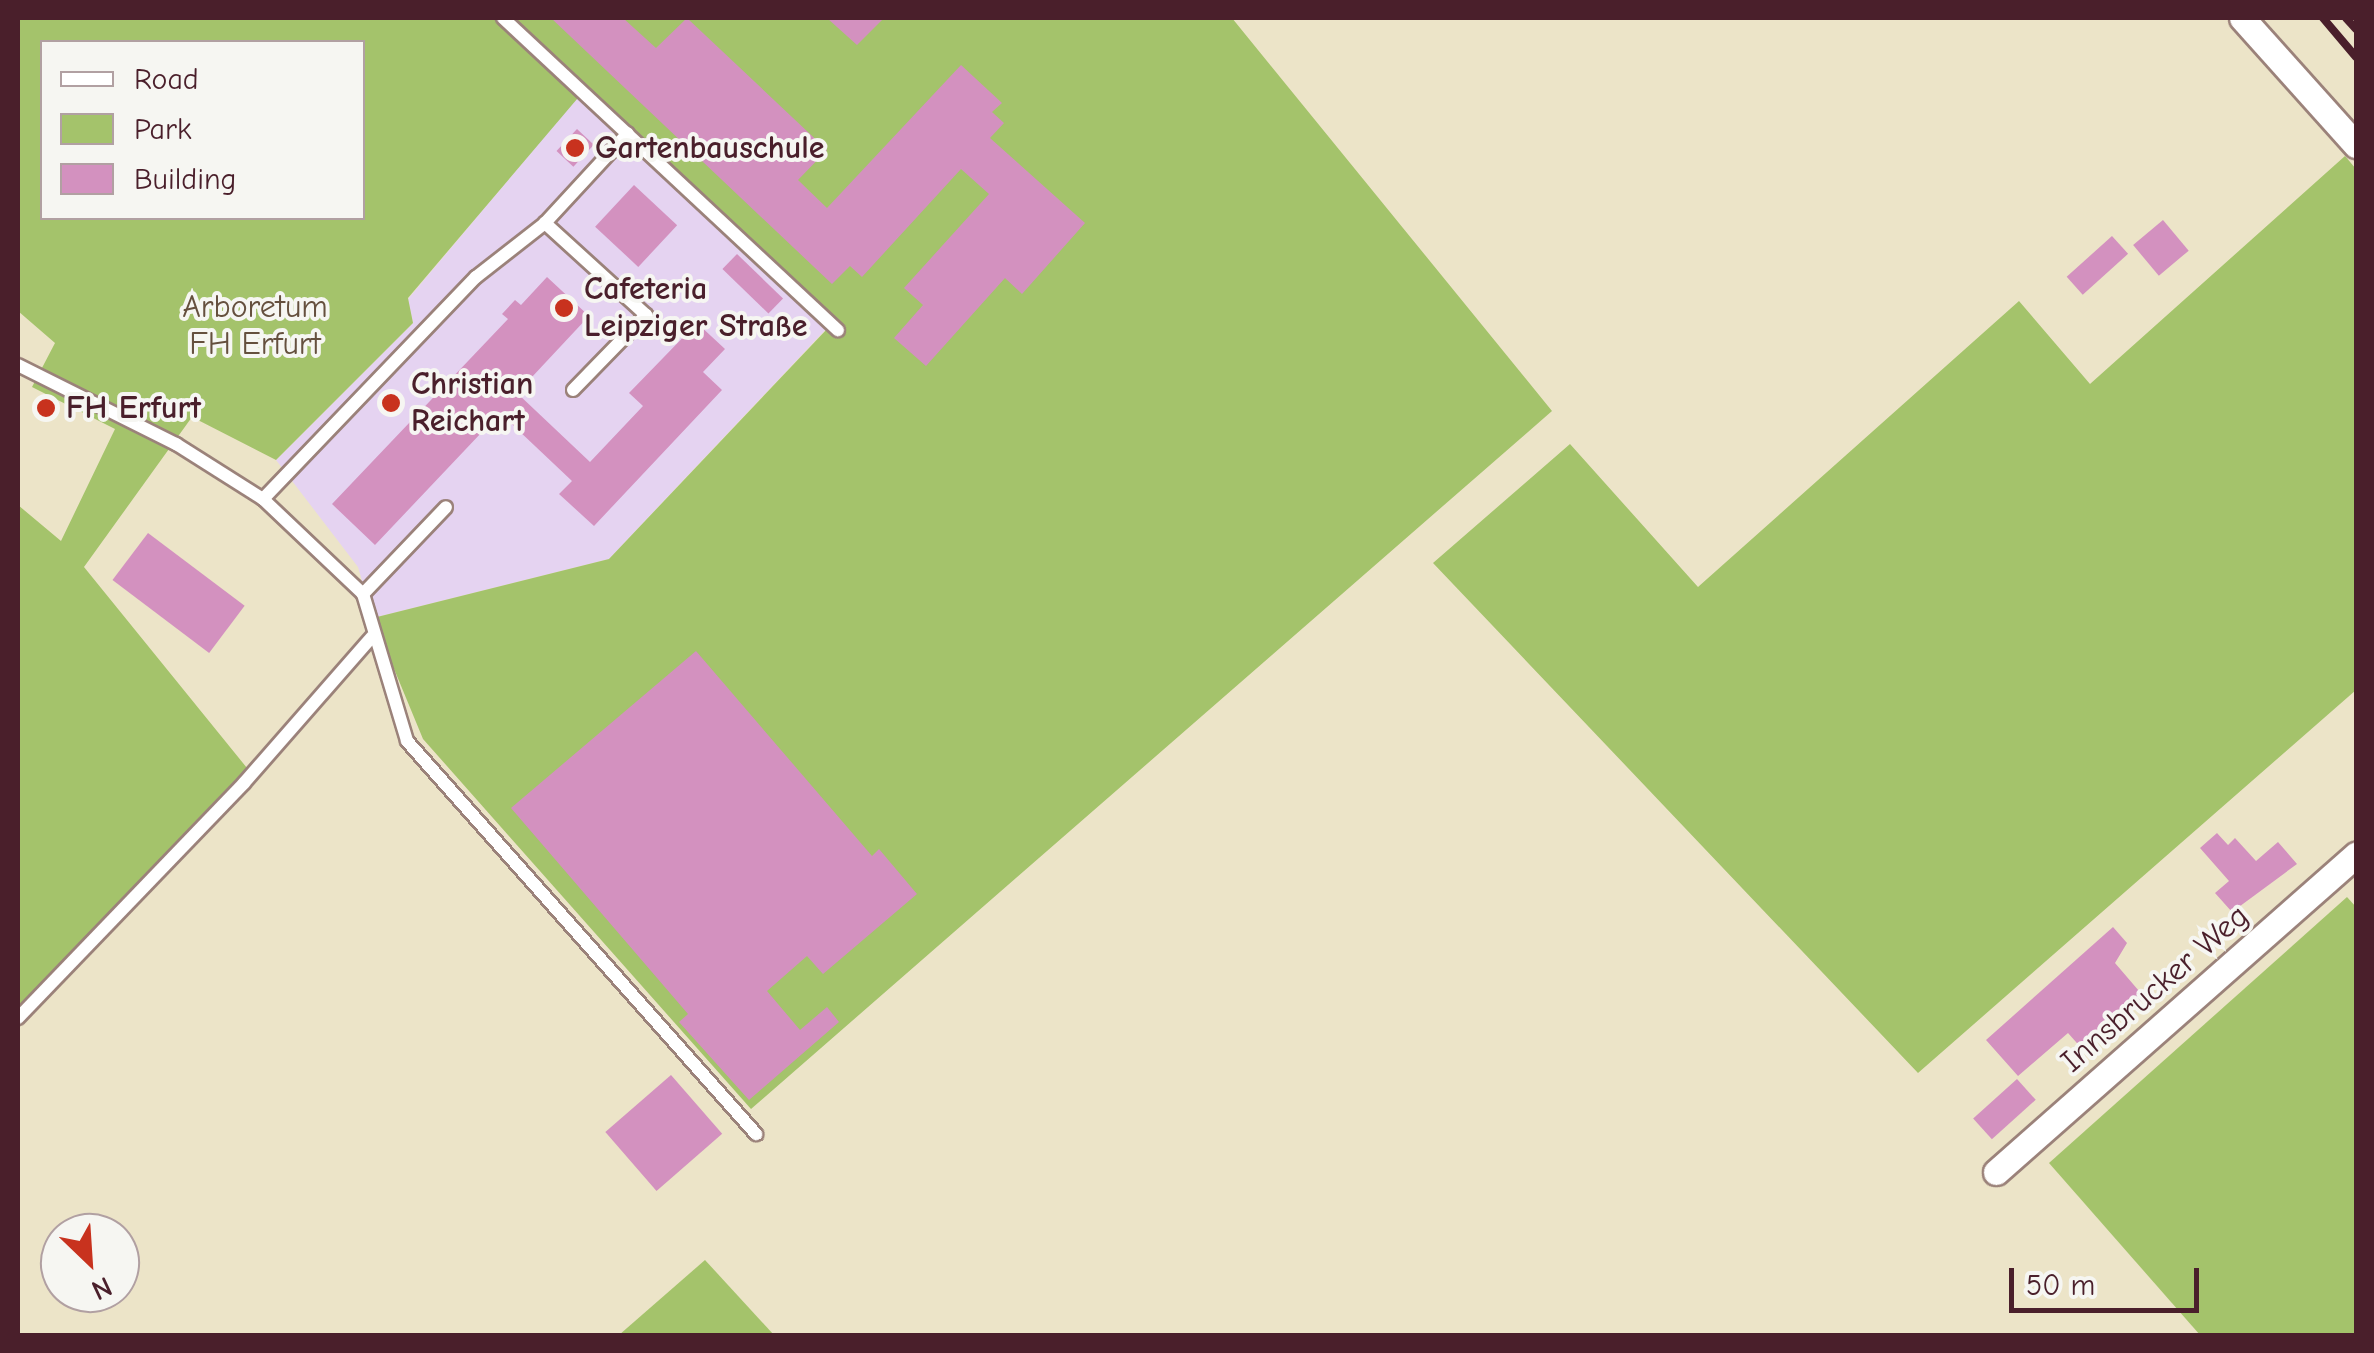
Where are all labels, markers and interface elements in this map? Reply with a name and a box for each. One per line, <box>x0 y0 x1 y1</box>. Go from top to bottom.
legend <box>40 40 365 220</box>
text: Road <box>134 62 199 97</box>
text: Park <box>134 112 191 147</box>
place label: Gartenbauschule <box>595 129 825 167</box>
marker: Gartenbauschule <box>564 137 586 159</box>
text: Building <box>134 162 237 197</box>
place label: Cafeteria Leipziger Straße <box>584 271 807 346</box>
park label: Arboretum FH Erfurt <box>182 289 328 364</box>
marker: Cafeteria Leipziger Straße <box>553 297 575 319</box>
place label: Christian Reichart <box>411 366 533 441</box>
place label: FH Erfurt <box>66 389 201 427</box>
marker: Christian Reichart <box>380 392 402 414</box>
marker: FH Erfurt <box>35 397 57 419</box>
street label: Innsbrucker Weg <box>2053 897 2257 1081</box>
north arrow <box>40 1213 140 1313</box>
scale bar <box>2014 1248 2204 1310</box>
text: 50 m <box>2026 1268 2095 1303</box>
text: N <box>87 1270 117 1307</box>

